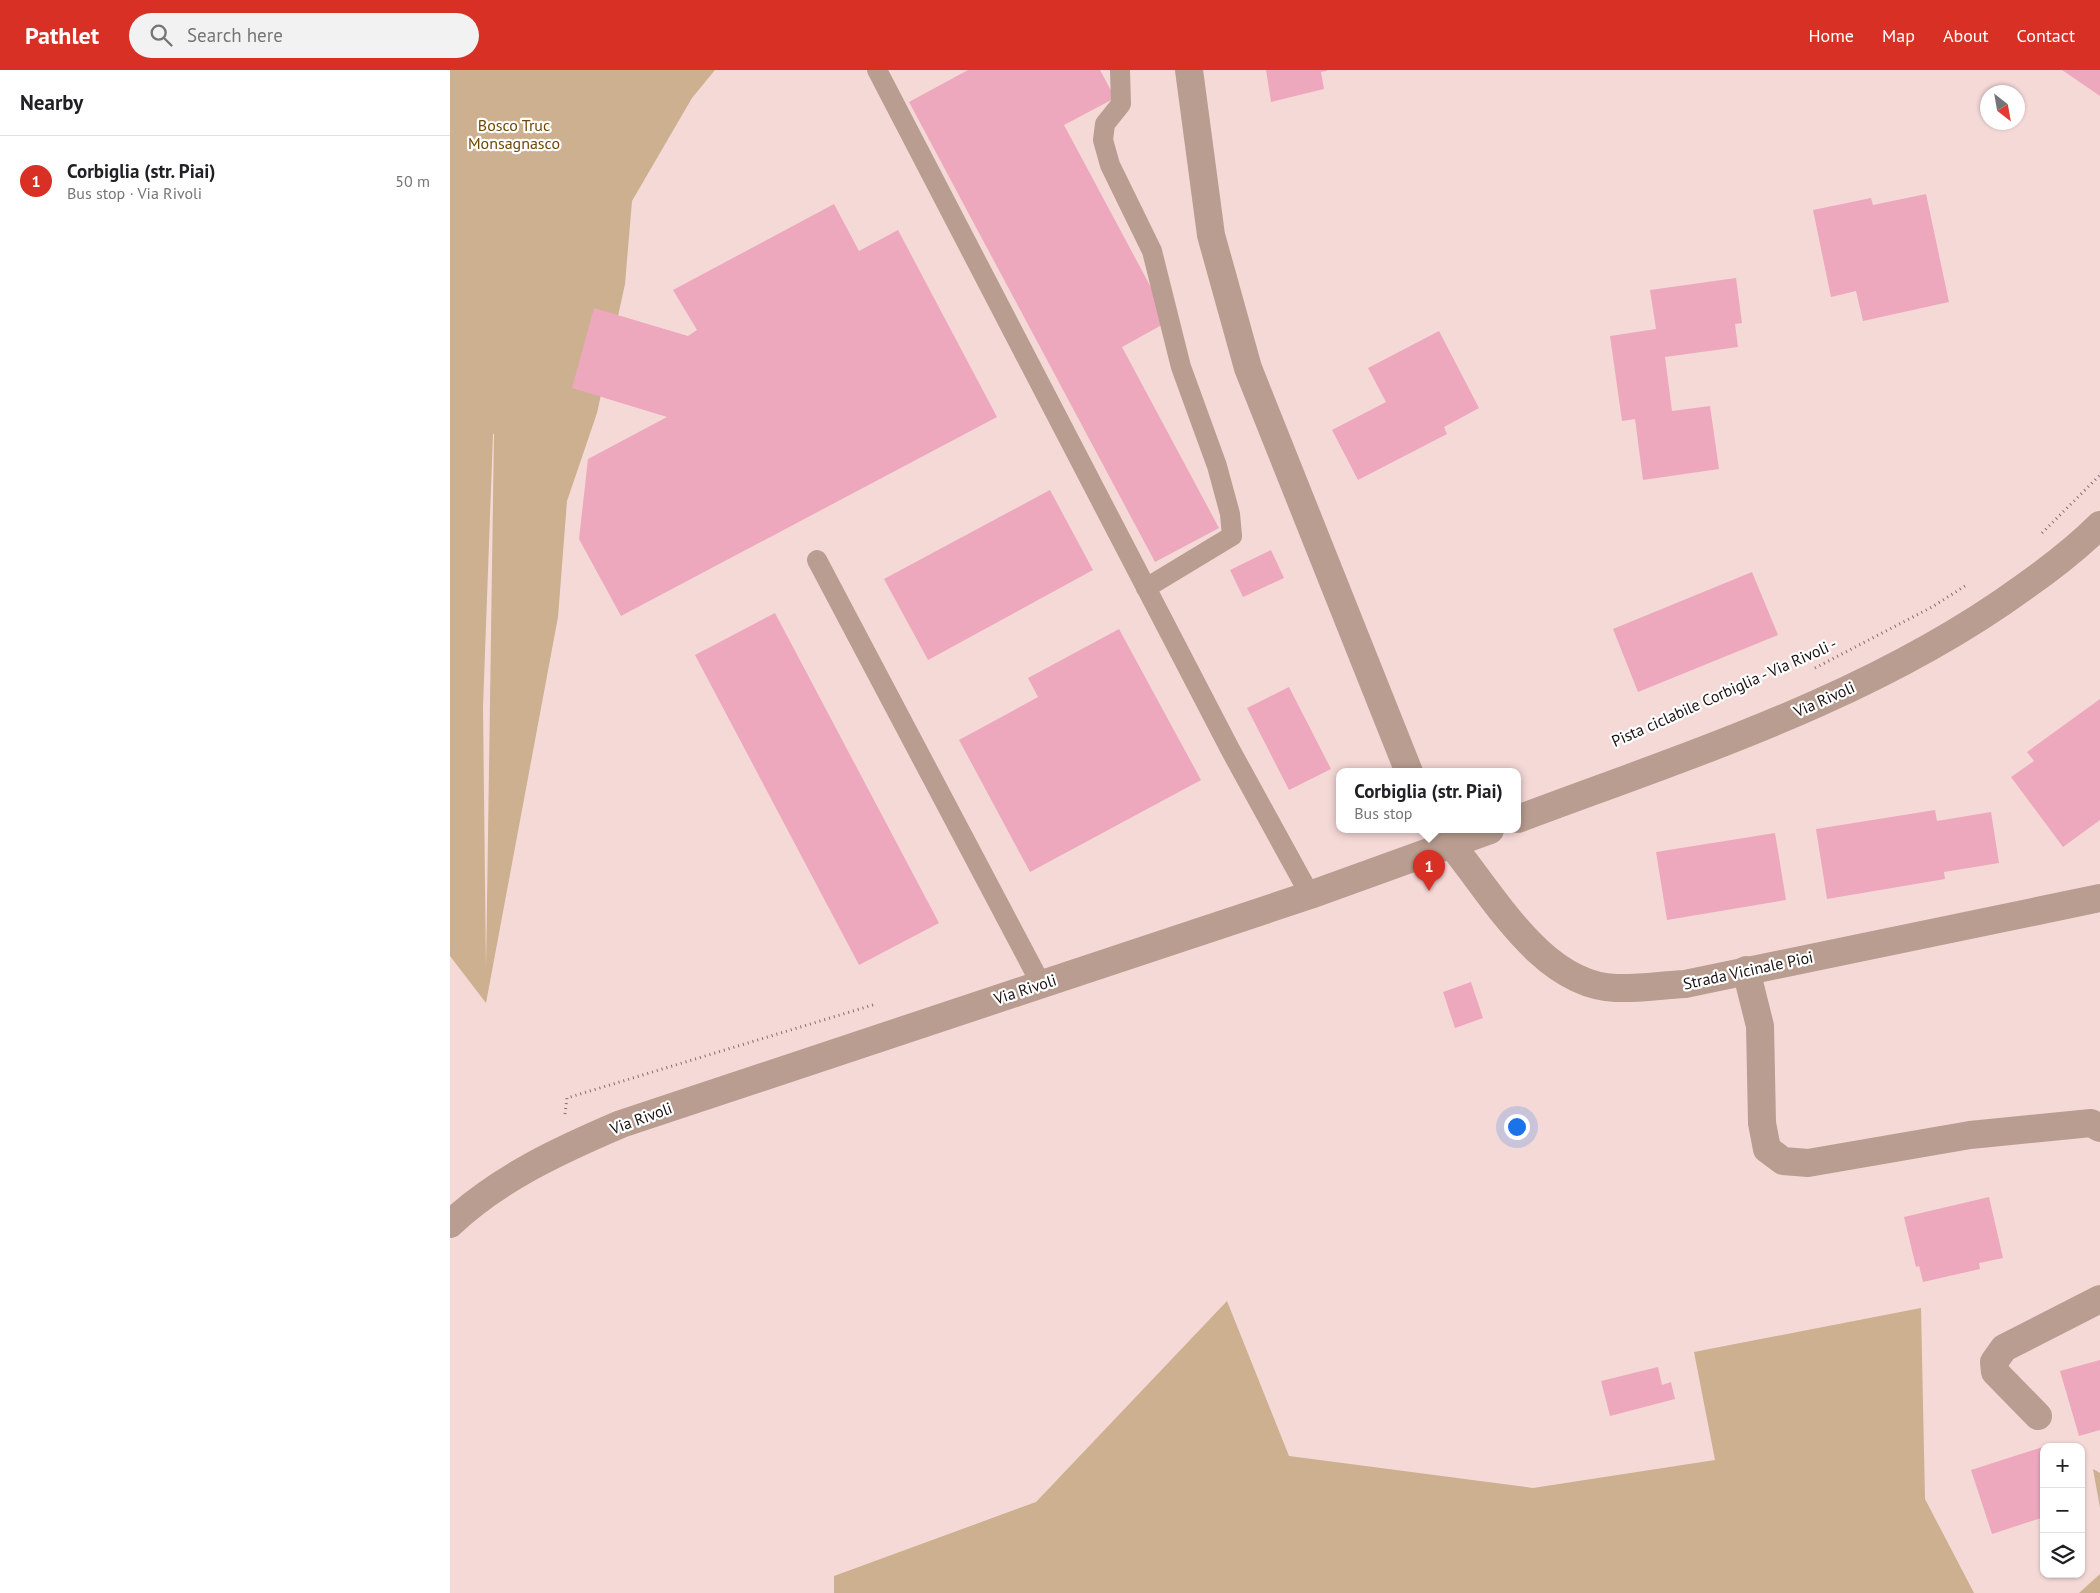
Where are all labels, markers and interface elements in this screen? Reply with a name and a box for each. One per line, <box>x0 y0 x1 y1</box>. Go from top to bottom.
search box <box>129 13 479 58</box>
text: Pathlet <box>25 20 99 51</box>
icon: search <box>147 21 175 49</box>
text: Search here <box>187 23 283 47</box>
text: Home <box>1808 24 1854 47</box>
text: Map <box>1882 24 1915 47</box>
text: About <box>1943 24 1989 47</box>
text: Contact <box>2017 24 2075 47</box>
north arrow <box>1980 85 2025 130</box>
text: Nearby <box>20 89 83 116</box>
park label: Bosco Truc Monsagnasco <box>468 115 560 153</box>
text: Corbiglia (str. Piai) <box>67 159 216 183</box>
text: 1 <box>31 171 41 191</box>
text: 50 m <box>395 171 430 191</box>
text: Bus stop · Via Rivoli <box>67 183 202 203</box>
street label: Pista ciclabile Corbiglia - Via Rivoli - <box>1606 633 1842 751</box>
street label: Via Rivoli <box>1791 677 1857 721</box>
popup <box>1336 768 1521 833</box>
text: Corbiglia (str. Piai) <box>1354 779 1503 803</box>
text: Bus stop <box>1354 803 1412 823</box>
pin: 1 <box>1413 850 1445 891</box>
street label: Strada Vicinale Pioi <box>1681 946 1815 994</box>
street label: Via Rivoli <box>990 970 1059 1009</box>
street label: Via Rivoli <box>606 1098 675 1139</box>
your location <box>1504 1114 1530 1140</box>
map controls <box>2040 1443 2085 1578</box>
button: + <box>2040 1443 2085 1488</box>
button: − <box>2040 1488 2085 1533</box>
button: layers <box>2040 1533 2085 1578</box>

